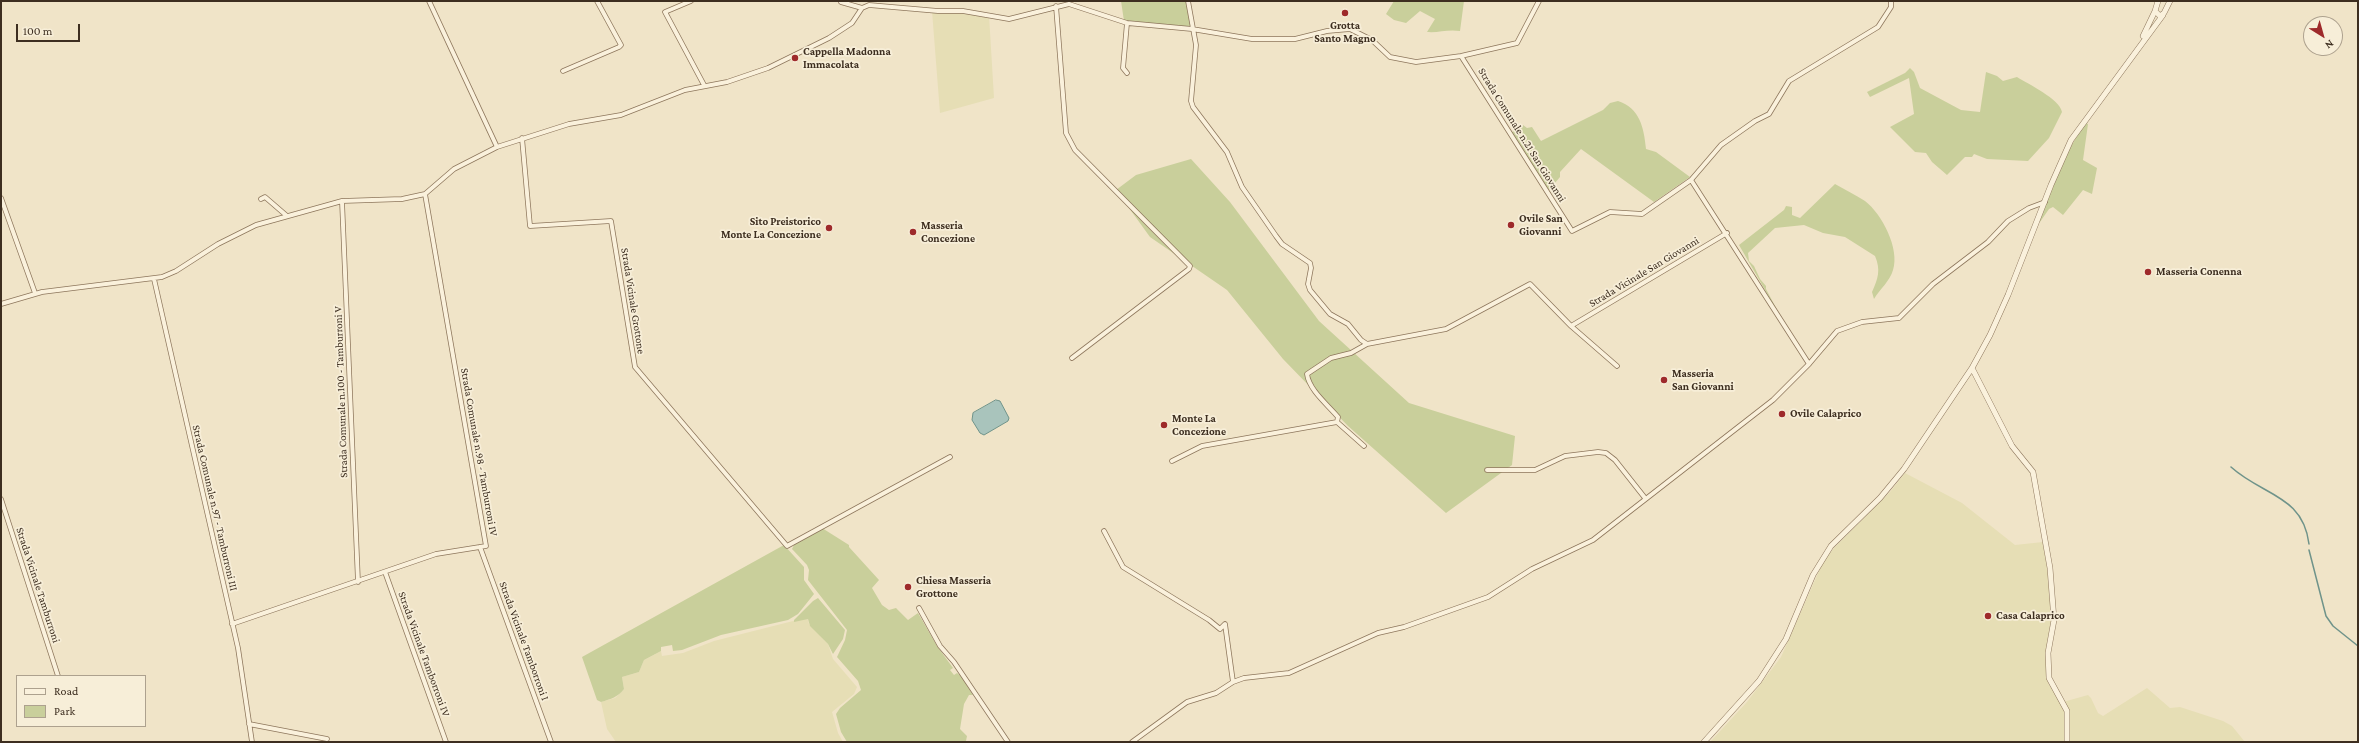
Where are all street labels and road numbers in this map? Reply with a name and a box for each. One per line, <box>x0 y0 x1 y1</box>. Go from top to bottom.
street label: Strada Comunale n.21 San Giovanni <box>1475 66 1569 204</box>
street label: Strada Vicinale San Giovanni <box>1587 234 1701 310</box>
street label: Strada Vicinale Grottone <box>618 247 648 355</box>
street label: Strada Comunale n.100 - Tamburroni V <box>331 306 351 478</box>
street label: Strada Comunale n.98 - Tamburroni IV <box>458 367 500 537</box>
street label: Strada Comunale n.97 - Tamburroni III <box>189 424 241 592</box>
street label: Strada Vicinale Tamburroni <box>13 526 63 644</box>
street label: Strada Vicinale Tamborroni I <box>496 580 552 702</box>
street label: Strada Vicinale Tamborroni IV <box>395 590 453 718</box>

